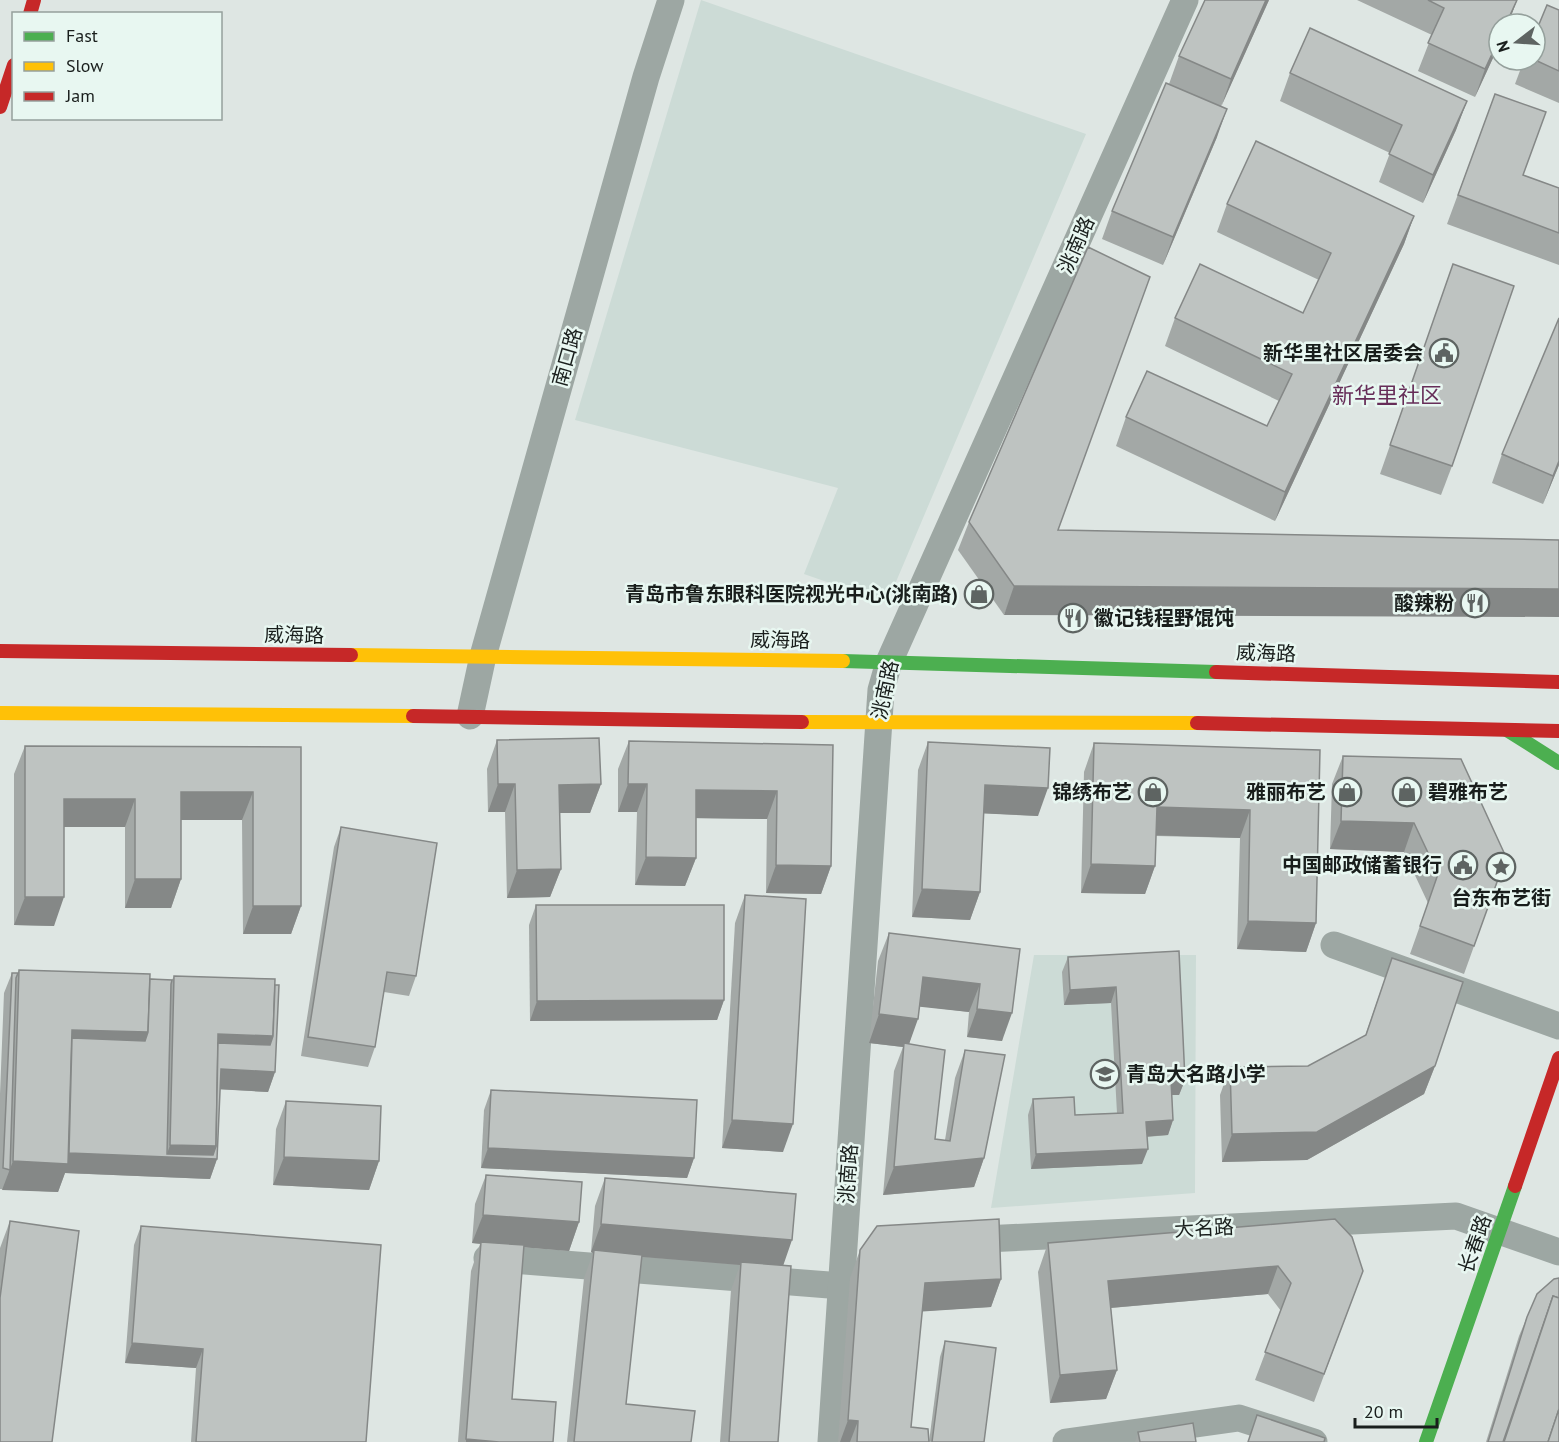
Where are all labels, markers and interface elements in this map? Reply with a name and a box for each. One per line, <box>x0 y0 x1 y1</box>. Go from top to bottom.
legend <box>12 12 222 120</box>
north arrow <box>1487 12 1547 72</box>
text: Fast <box>66 24 98 47</box>
text: N <box>1492 38 1514 54</box>
text: Slow <box>66 54 104 77</box>
text: Jam <box>65 84 95 107</box>
street label: 洮南路 <box>1052 212 1100 278</box>
street label: 南口路 <box>546 325 588 389</box>
public building icon: 新华里社区居委会 <box>1428 337 1460 369</box>
place label: 新华里社区居委会 <box>1263 340 1423 366</box>
district label: 新华里社区 <box>1332 381 1442 409</box>
shop icon: 青岛市鲁东眼科医院视光中心(洮南路) <box>963 578 995 610</box>
place label: 青岛市鲁东眼科医院视光中心(洮南路) <box>625 581 958 607</box>
restaurant icon: 酸辣粉 <box>1459 587 1491 619</box>
place label: 酸辣粉 <box>1394 590 1454 616</box>
restaurant icon: 徽记钱程野馄饨 <box>1057 602 1089 634</box>
place label: 徽记钱程野馄饨 <box>1094 605 1234 631</box>
street label: 威海路 <box>264 621 324 649</box>
street label: 威海路 <box>750 626 810 654</box>
street label: 威海路 <box>1236 639 1296 667</box>
street label: 洮南路 <box>866 658 904 722</box>
shop icon: 锦绣布艺 <box>1137 776 1169 808</box>
shop icon: 雅丽布艺 <box>1331 776 1363 808</box>
shop icon: 碧雅布艺 <box>1391 776 1423 808</box>
place label: 锦绣布艺 <box>1052 779 1132 805</box>
place label: 雅丽布艺 <box>1246 779 1326 805</box>
place label: 碧雅布艺 <box>1428 779 1508 805</box>
public building icon: 中国邮政储蓄银行 <box>1447 849 1479 881</box>
place icon: 台东布艺街 <box>1485 851 1517 883</box>
place label: 中国邮政储蓄银行 <box>1282 852 1442 878</box>
place label: 台东布艺街 <box>1451 885 1551 911</box>
school or university icon: 青岛大名路小学 <box>1089 1058 1121 1090</box>
place label: 青岛大名路小学 <box>1126 1061 1266 1087</box>
street label: 洮南路 <box>833 1143 863 1205</box>
street label: 长春路 <box>1453 1211 1497 1277</box>
street label: 大名路 <box>1173 1213 1235 1243</box>
scale bar <box>1355 1391 1438 1429</box>
text: 20 m <box>1364 1400 1403 1423</box>

